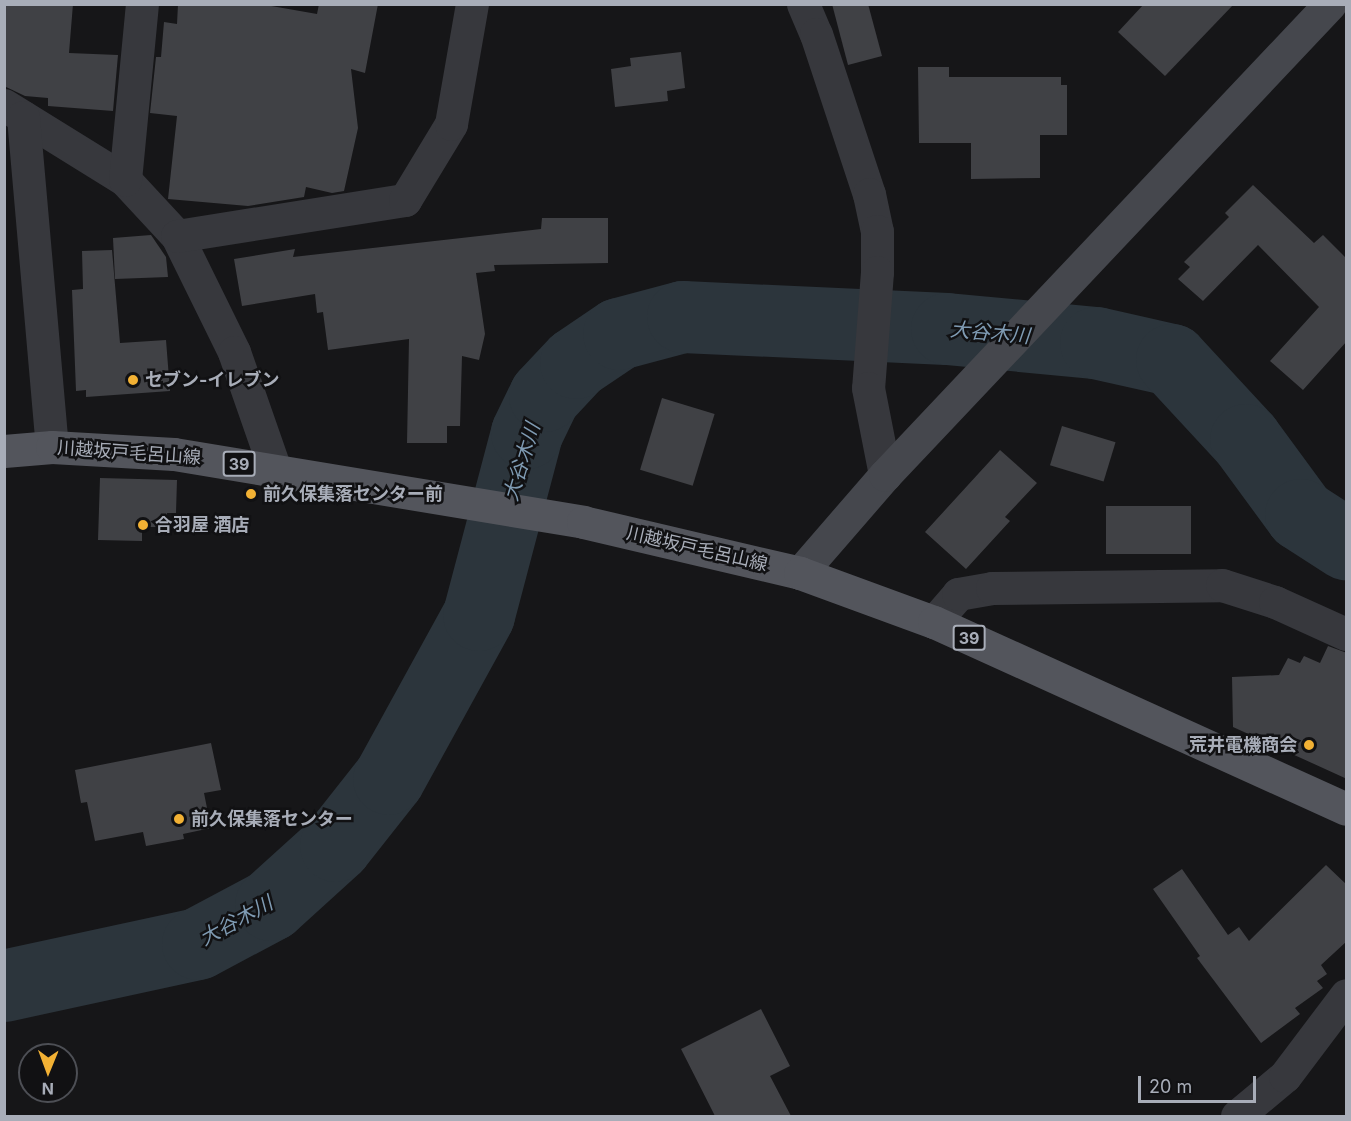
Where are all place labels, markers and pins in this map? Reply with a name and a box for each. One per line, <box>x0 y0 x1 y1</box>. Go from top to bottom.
place label: セブン-イレブン <box>145 369 279 391</box>
marker: セブン-イレブン <box>126 373 140 387</box>
place label: 前久保集落センター前 <box>263 483 443 505</box>
marker: 前久保集落センター前 <box>244 487 258 501</box>
place label: 合羽屋 酒店 <box>155 514 249 536</box>
marker: 合羽屋 酒店 <box>136 518 150 532</box>
place label: 荒井電機商会 <box>1189 734 1297 756</box>
marker: 荒井電機商会 <box>1302 738 1316 752</box>
place label: 前久保集落センター <box>191 808 353 830</box>
marker: 前久保集落センター <box>172 812 186 826</box>

